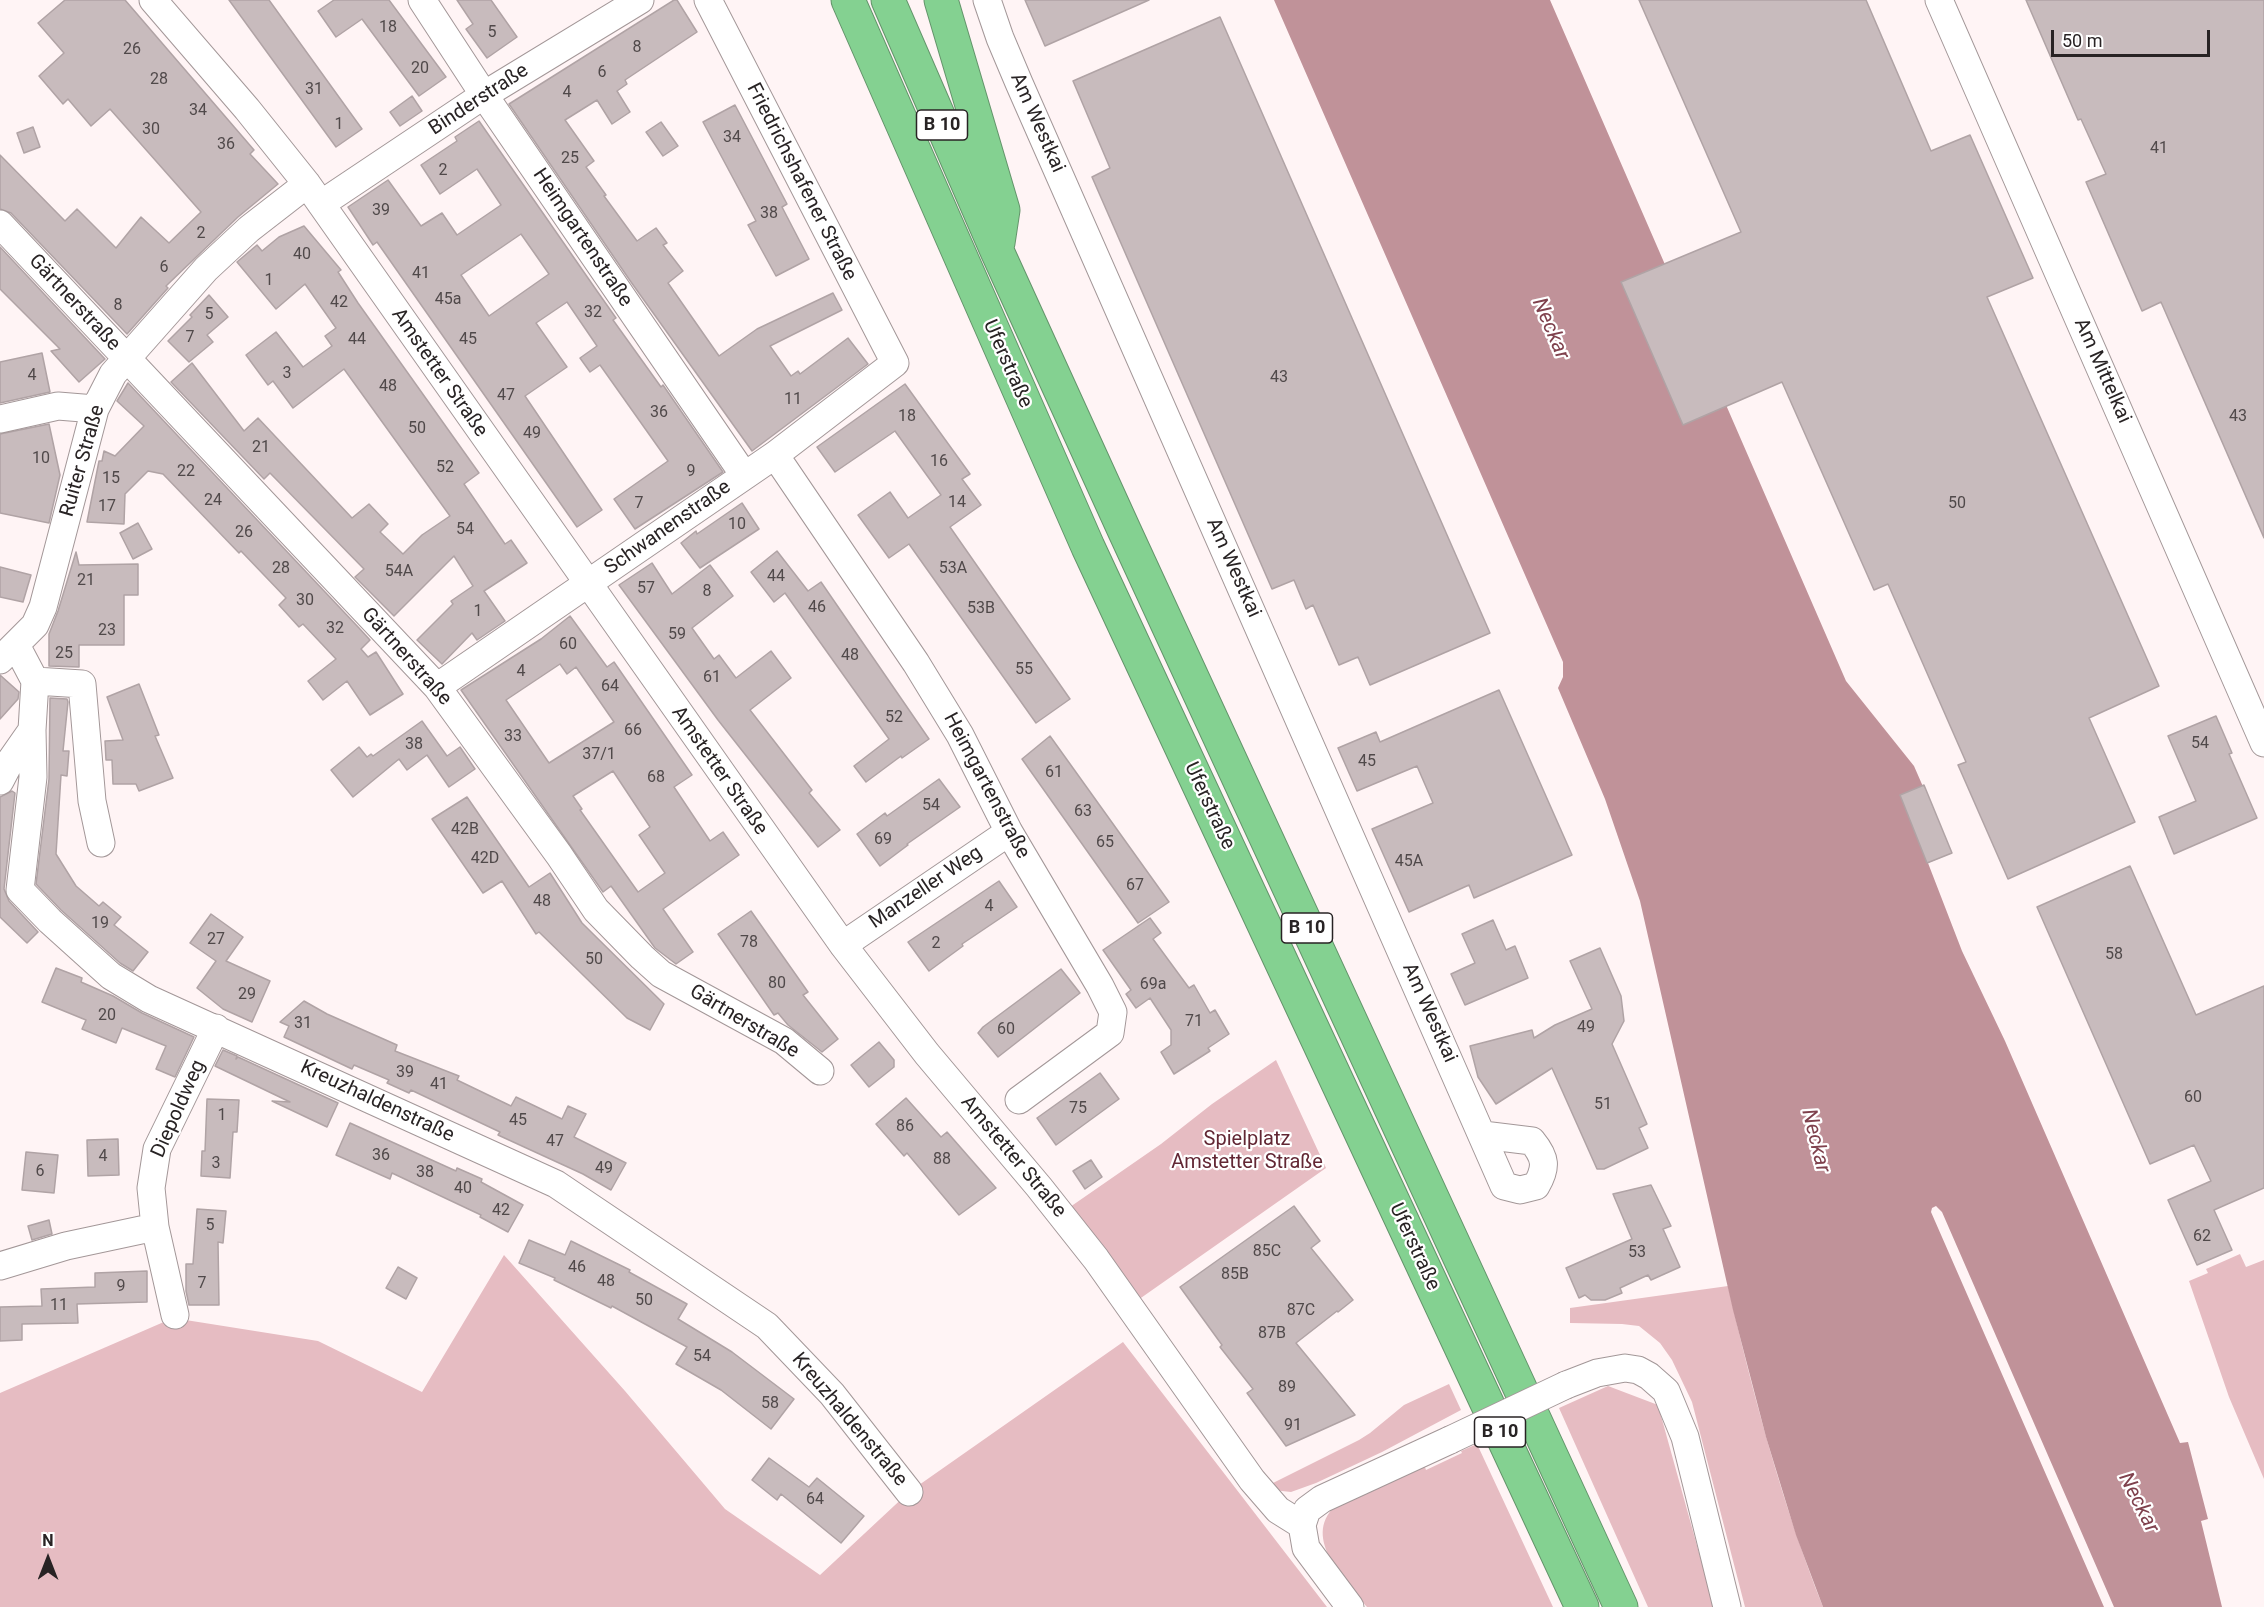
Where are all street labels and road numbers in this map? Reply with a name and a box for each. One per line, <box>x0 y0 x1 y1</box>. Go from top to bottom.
street label: Binderstraße <box>425 59 533 141</box>
street label: Am Westkai <box>1004 70 1070 176</box>
street label: Friedrichshafener Straße <box>741 79 861 285</box>
road number: B 10 <box>916 110 968 140</box>
street label: Heimgartenstraße <box>527 164 637 312</box>
street label: Gärtnerstraße <box>23 250 125 356</box>
street label: Amstetter Straße <box>386 304 492 442</box>
street label: Am Mittelkai <box>2068 315 2136 427</box>
street label: Uferstraße <box>977 316 1037 412</box>
street label: Ruiter Straße <box>56 402 110 520</box>
street label: Schwanenstraße <box>600 476 736 580</box>
street label: Am Westkai <box>1200 515 1266 621</box>
street label: Gärtnerstraße <box>356 603 456 711</box>
street label: Amstetter Straße <box>666 702 772 840</box>
street label: Heimgartenstraße <box>938 709 1034 863</box>
street label: Uferstraße <box>1178 758 1240 854</box>
street label: Manzeller Weg <box>865 841 987 935</box>
road number: B 10 <box>1282 913 1332 943</box>
street label: Am Westkai <box>1396 960 1462 1066</box>
street label: Gärtnerstraße <box>685 980 803 1064</box>
street label: Kreuzhaldenstraße <box>296 1056 458 1148</box>
street label: Diepoldweg <box>147 1057 211 1161</box>
street label: Amstetter Straße <box>955 1091 1071 1223</box>
street label: Uferstraße <box>1383 1199 1445 1295</box>
street label: Kreuzhaldenstraße <box>786 1348 912 1492</box>
road number: B 10 <box>1474 1417 1526 1447</box>

